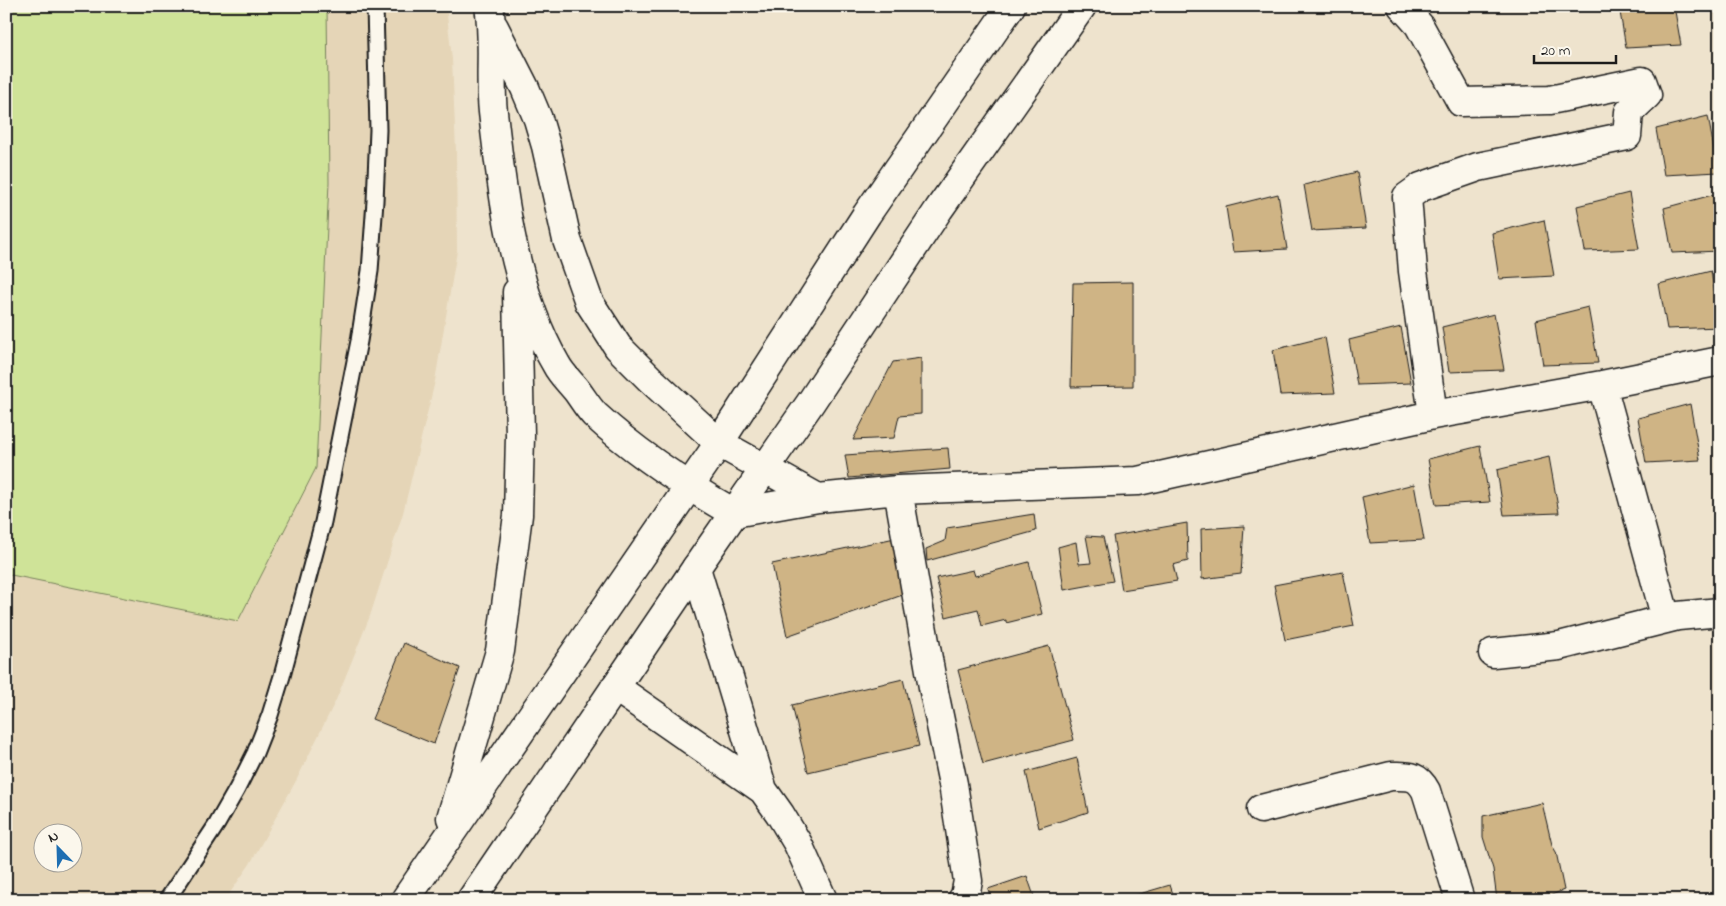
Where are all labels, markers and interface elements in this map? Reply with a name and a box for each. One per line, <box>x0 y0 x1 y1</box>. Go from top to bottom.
scale bar <box>1534 32 1616 64</box>
text: 20 m <box>1541 40 1571 62</box>
north arrow <box>32 824 82 874</box>
text: N <box>45 826 62 849</box>

